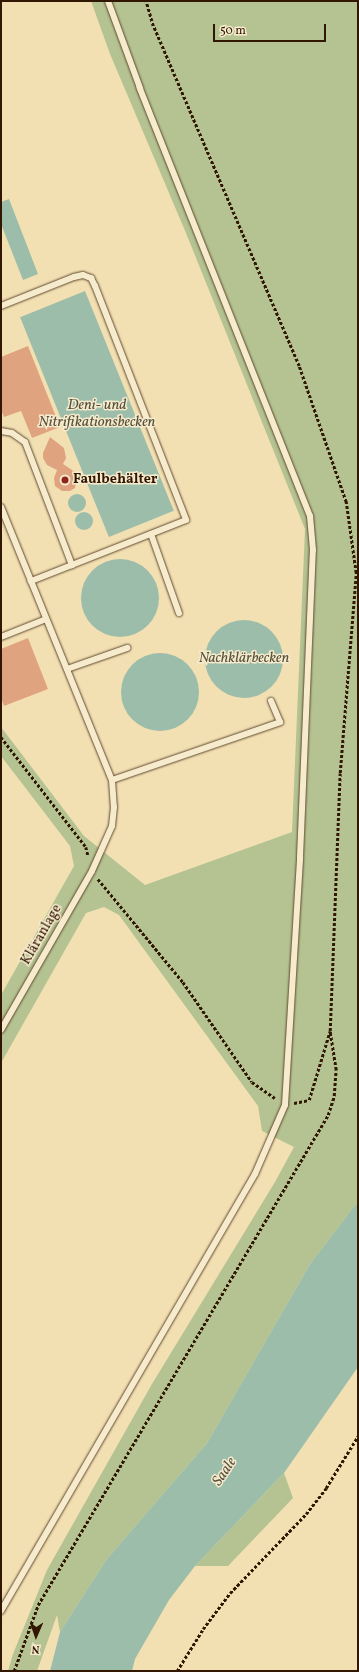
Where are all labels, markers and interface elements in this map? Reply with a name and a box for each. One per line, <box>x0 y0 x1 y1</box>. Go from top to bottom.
scale bar <box>215 16 328 42</box>
text: 50 m <box>220 23 246 39</box>
water label: Deni- und Nitrifikationsbecken <box>39 396 155 431</box>
place label: Faulbehälter <box>73 472 157 488</box>
marker: Faulbehälter <box>60 475 70 485</box>
water label: Nachklärbecken <box>199 650 289 668</box>
street label: Kläranlage <box>18 902 66 968</box>
water label: Saale <box>209 1454 241 1490</box>
north arrow <box>16 1616 56 1656</box>
text: N <box>31 1641 40 1656</box>

